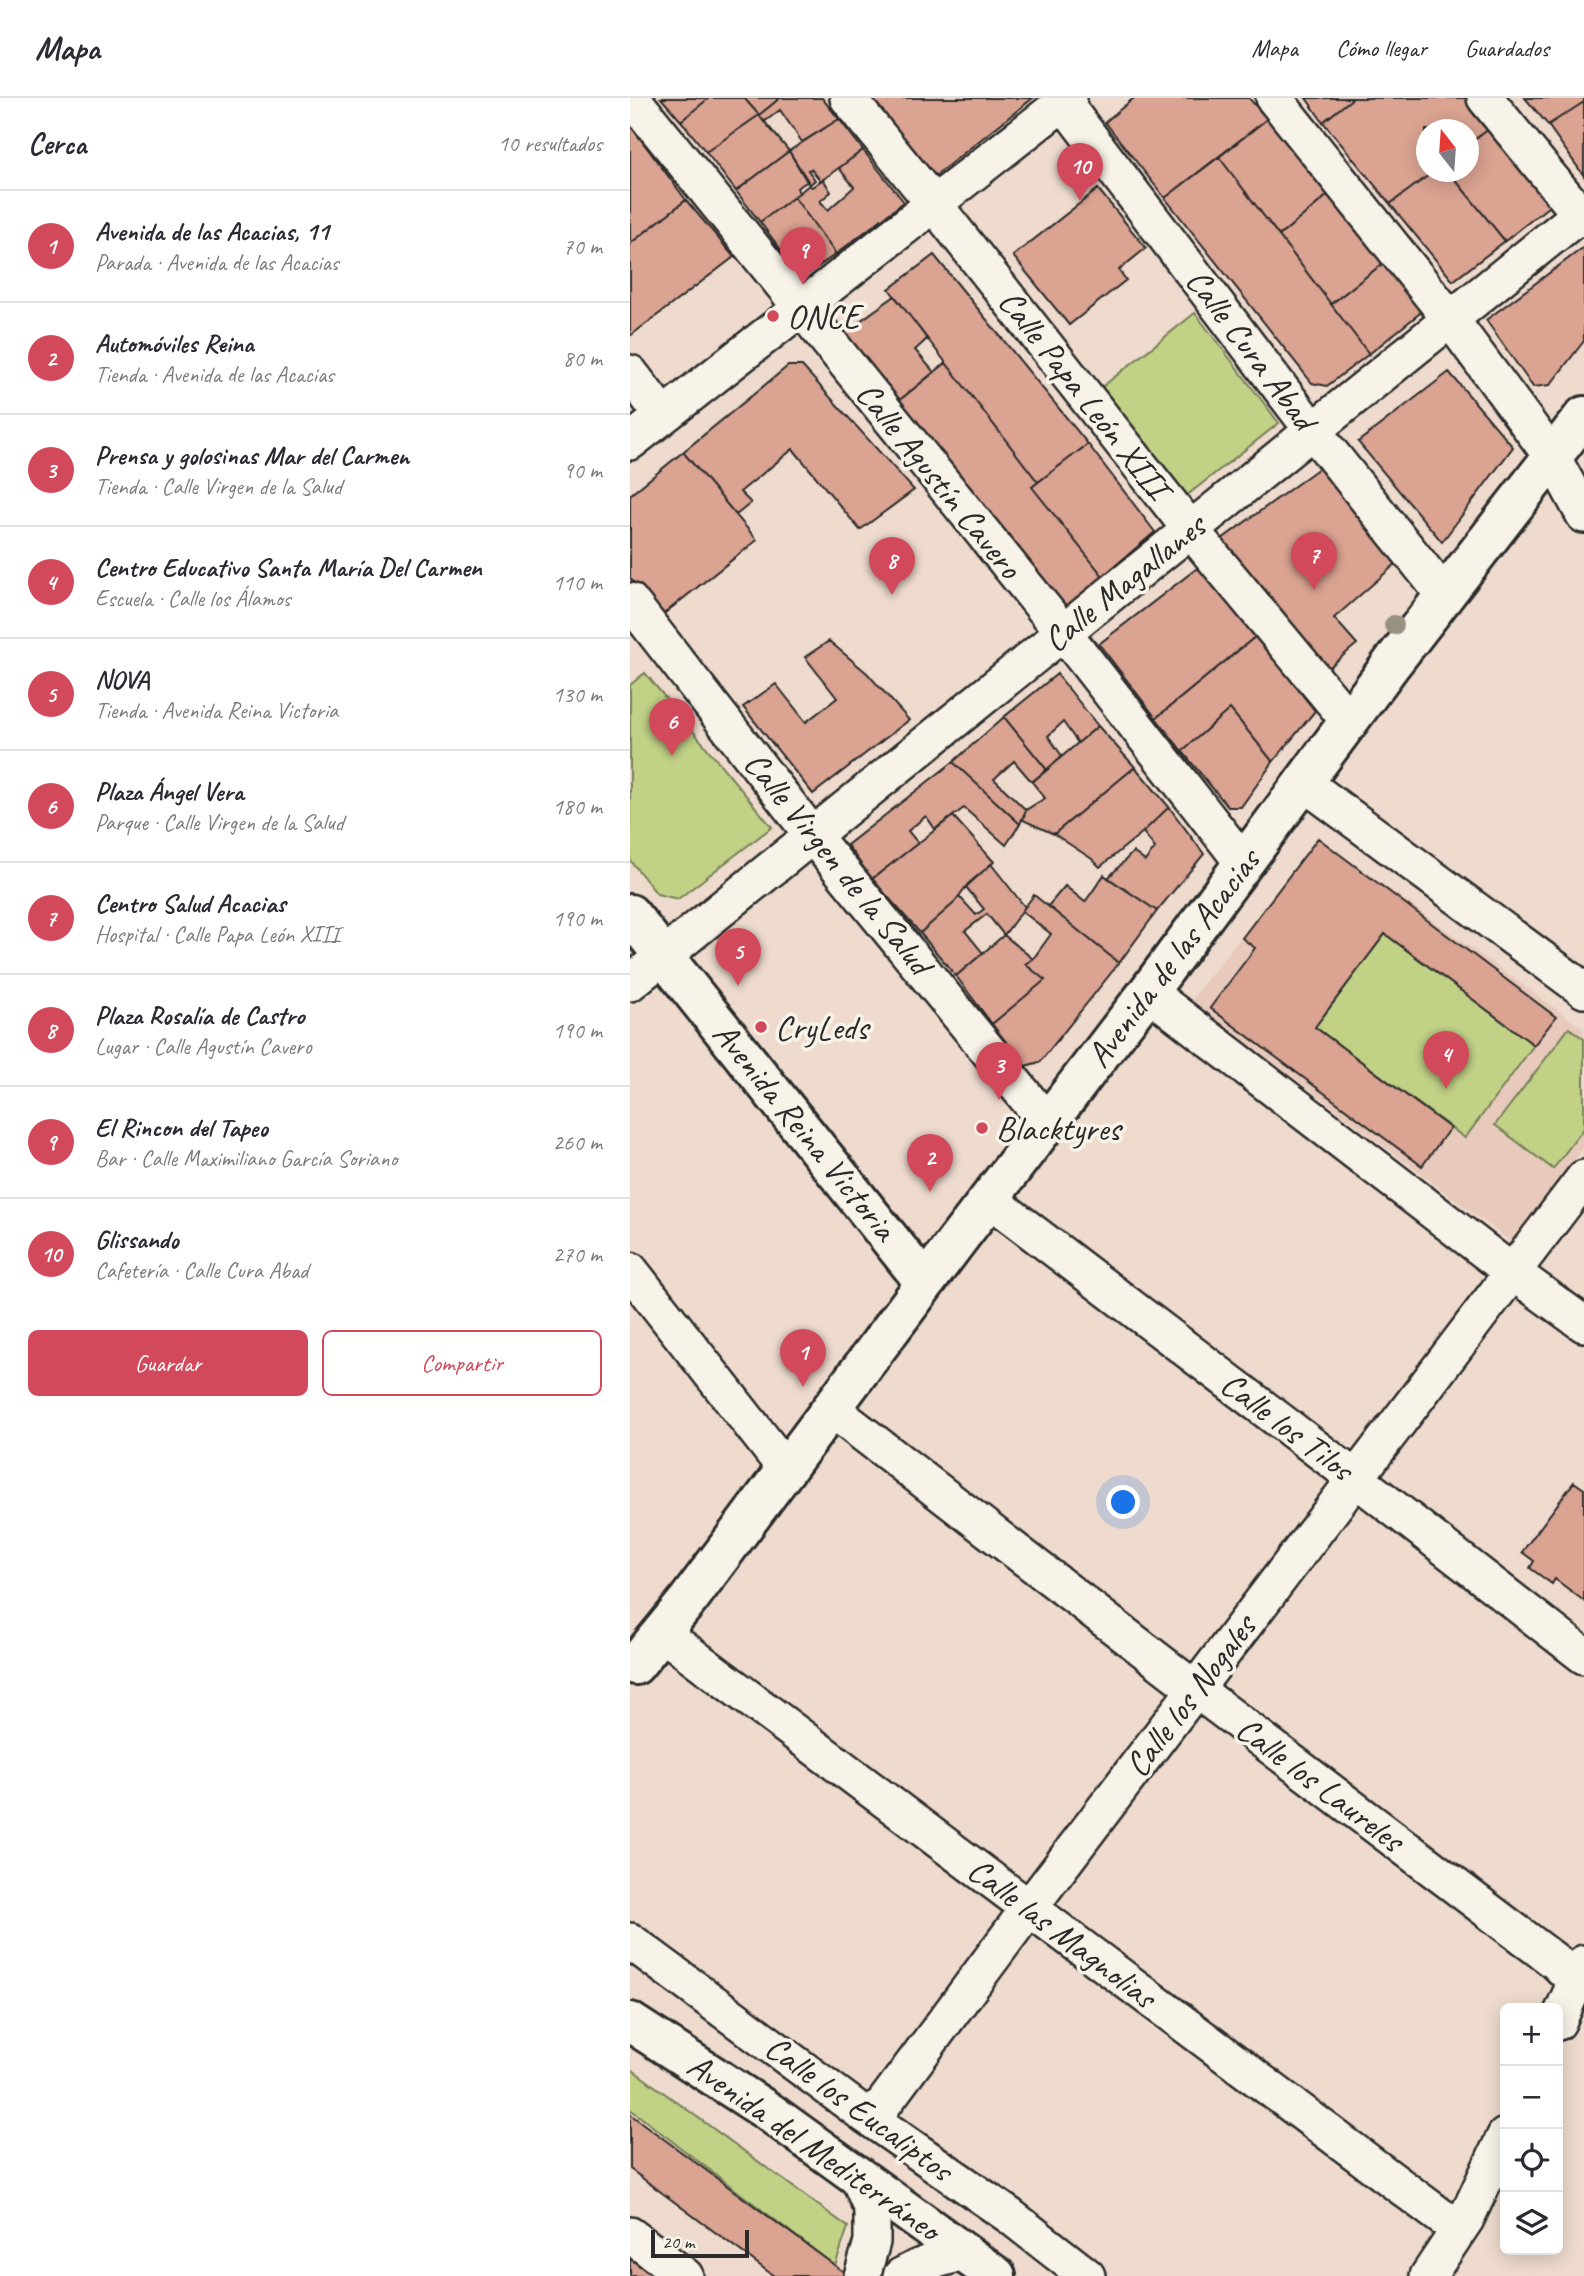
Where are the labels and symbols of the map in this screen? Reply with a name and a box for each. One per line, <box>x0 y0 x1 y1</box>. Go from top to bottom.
north arrow <box>1416 119 1479 182</box>
pin: 10 <box>1057 143 1103 201</box>
pin: 9 <box>780 227 826 285</box>
street label: Calle Cura Abad <box>1176 259 1329 443</box>
street label: Calle Papa León XIII <box>988 280 1184 513</box>
place label: ONCE <box>787 294 865 339</box>
marker: ONCE <box>765 308 781 324</box>
street label: Calle Agustín Cavero <box>846 372 1033 589</box>
street label: Calle Magallanes <box>1034 502 1217 662</box>
pin: 7 <box>1291 532 1337 590</box>
pin: 8 <box>869 537 915 595</box>
pin: 6 <box>649 698 695 756</box>
street label: Calle Virgen de la Salud <box>734 742 945 988</box>
street label: Avenida de las Acacias <box>1076 837 1272 1076</box>
pin: 5 <box>715 928 761 986</box>
place label: CryLeds <box>775 1005 871 1050</box>
street label: Avenida Reina Victoria <box>703 1012 909 1252</box>
marker: CryLeds <box>753 1019 769 1035</box>
pin: 4 <box>1423 1031 1469 1089</box>
pin: 3 <box>976 1042 1022 1100</box>
place label: Blacktyres <box>996 1106 1123 1151</box>
marker: Blacktyres <box>974 1120 990 1136</box>
pin: 2 <box>907 1134 953 1192</box>
pin: 1 <box>780 1329 826 1387</box>
street label: Calle los Tilos <box>1212 1361 1365 1492</box>
your location <box>1106 1485 1140 1519</box>
street label: Calle los Nogales <box>1115 1604 1267 1786</box>
street label: Calle los Laureles <box>1227 1706 1415 1864</box>
street label: Calle las Magnolias <box>959 1847 1168 2020</box>
street label: Calle los Eucaliptos <box>756 2025 964 2193</box>
street label: Avenida del Mediterráneo <box>679 2043 952 2253</box>
scale bar <box>651 2227 749 2259</box>

